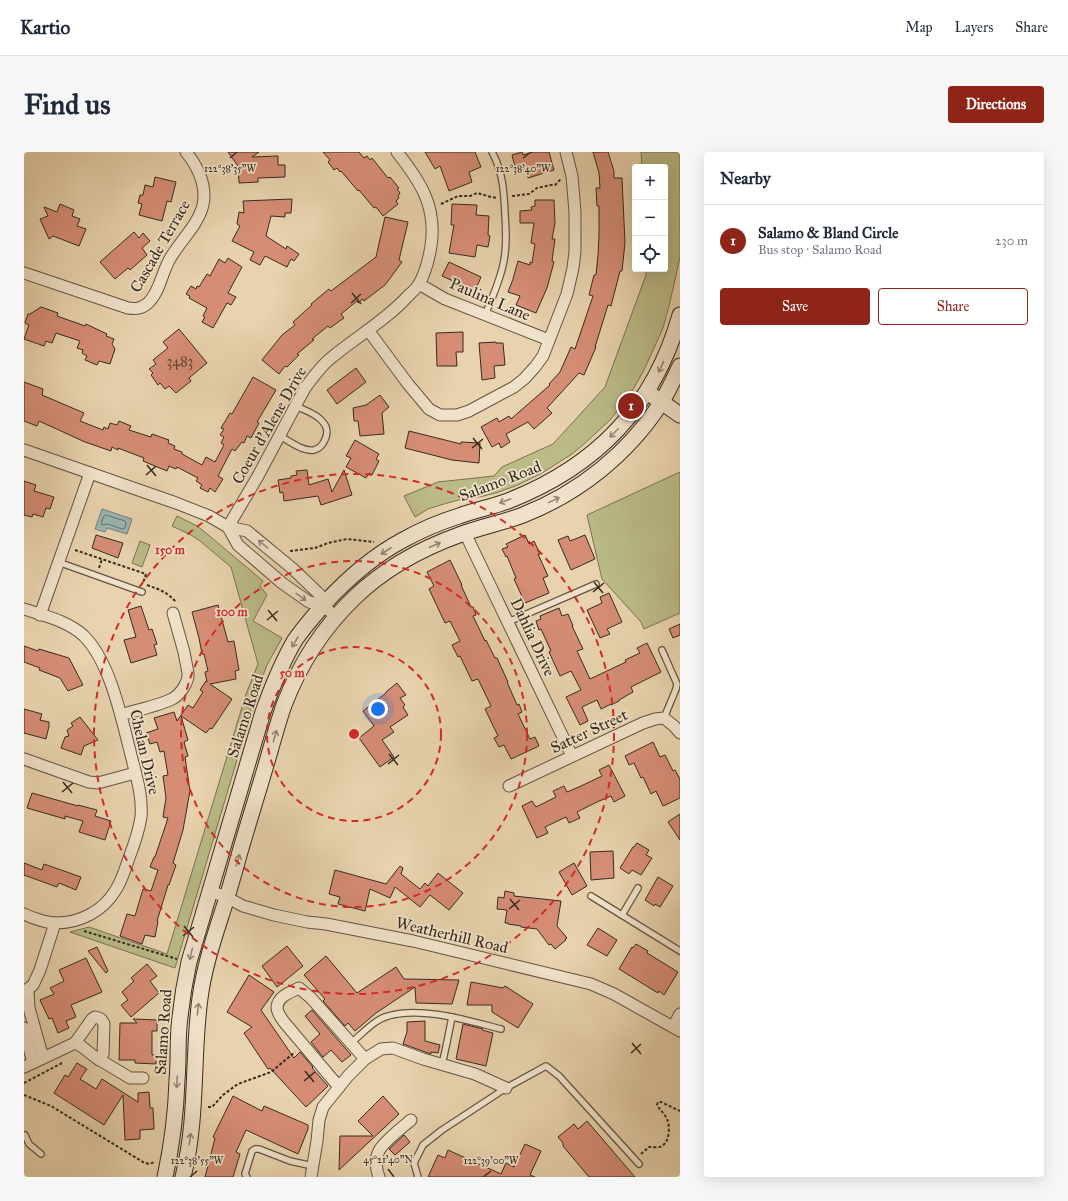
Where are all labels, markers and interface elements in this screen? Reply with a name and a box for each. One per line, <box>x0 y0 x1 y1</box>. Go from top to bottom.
text: Kartio <box>20 16 70 39</box>
text: Map <box>905 19 933 36</box>
text: Layers <box>955 19 993 36</box>
text: Share <box>1015 19 1048 36</box>
button: Directions <box>948 86 1044 123</box>
text: Find us <box>24 87 110 122</box>
text: 122°38'35"W <box>204 163 257 175</box>
text: 122°38'40"W <box>496 163 551 175</box>
map controls <box>632 164 668 272</box>
button: + <box>632 164 668 200</box>
text: Nearby <box>720 168 771 189</box>
street label: Cascade Terrace <box>126 196 194 296</box>
button: − <box>632 200 668 236</box>
text: Salamo & Bland Circle <box>758 224 898 242</box>
text: 1 <box>730 233 736 249</box>
text: 230 m <box>995 233 1028 249</box>
button: locate <box>632 236 668 272</box>
text: Bus stop · Salamo Road <box>758 242 882 258</box>
street label: Paulina Lane <box>447 274 533 325</box>
button: Save <box>720 288 870 325</box>
button: Share <box>878 288 1028 325</box>
house number: 3483 <box>167 353 193 370</box>
one-way arrow <box>657 361 664 373</box>
street label: Coeur d'Alene Drive <box>228 363 311 487</box>
pin: 1 <box>618 391 644 421</box>
one-way arrow <box>609 428 619 438</box>
street label: Salamo Road <box>456 457 544 505</box>
one-way arrow <box>548 496 560 504</box>
one-way arrow <box>500 498 512 506</box>
one-way arrow <box>258 540 269 549</box>
one-way arrow <box>428 540 440 548</box>
text: 150 m <box>155 543 186 557</box>
one-way arrow <box>380 547 391 555</box>
one-way arrow <box>296 593 307 601</box>
street label: Dahlia Drive <box>507 595 560 679</box>
text: 100 m <box>216 605 249 619</box>
one-way arrow <box>290 636 298 648</box>
text: 50 m <box>279 666 306 680</box>
street label: Salamo Road <box>223 672 267 760</box>
your location <box>368 699 388 719</box>
street label: Satter Street <box>547 705 631 757</box>
street label: Chelan Drive <box>126 708 164 797</box>
centre of rings <box>347 727 361 741</box>
one-way arrow <box>272 729 279 742</box>
one-way arrow <box>235 854 242 867</box>
street label: Weatherhill Road <box>394 913 510 957</box>
one-way arrow <box>187 947 194 960</box>
street label: Salamo Road <box>151 988 175 1076</box>
one-way arrow <box>195 1003 202 1016</box>
one-way arrow <box>174 1075 181 1088</box>
one-way arrow <box>186 1133 194 1146</box>
text: 45°21'40"N <box>363 1154 413 1166</box>
text: 122°38'55"W <box>171 1155 224 1167</box>
text: 122°39'00"W <box>463 1155 519 1167</box>

